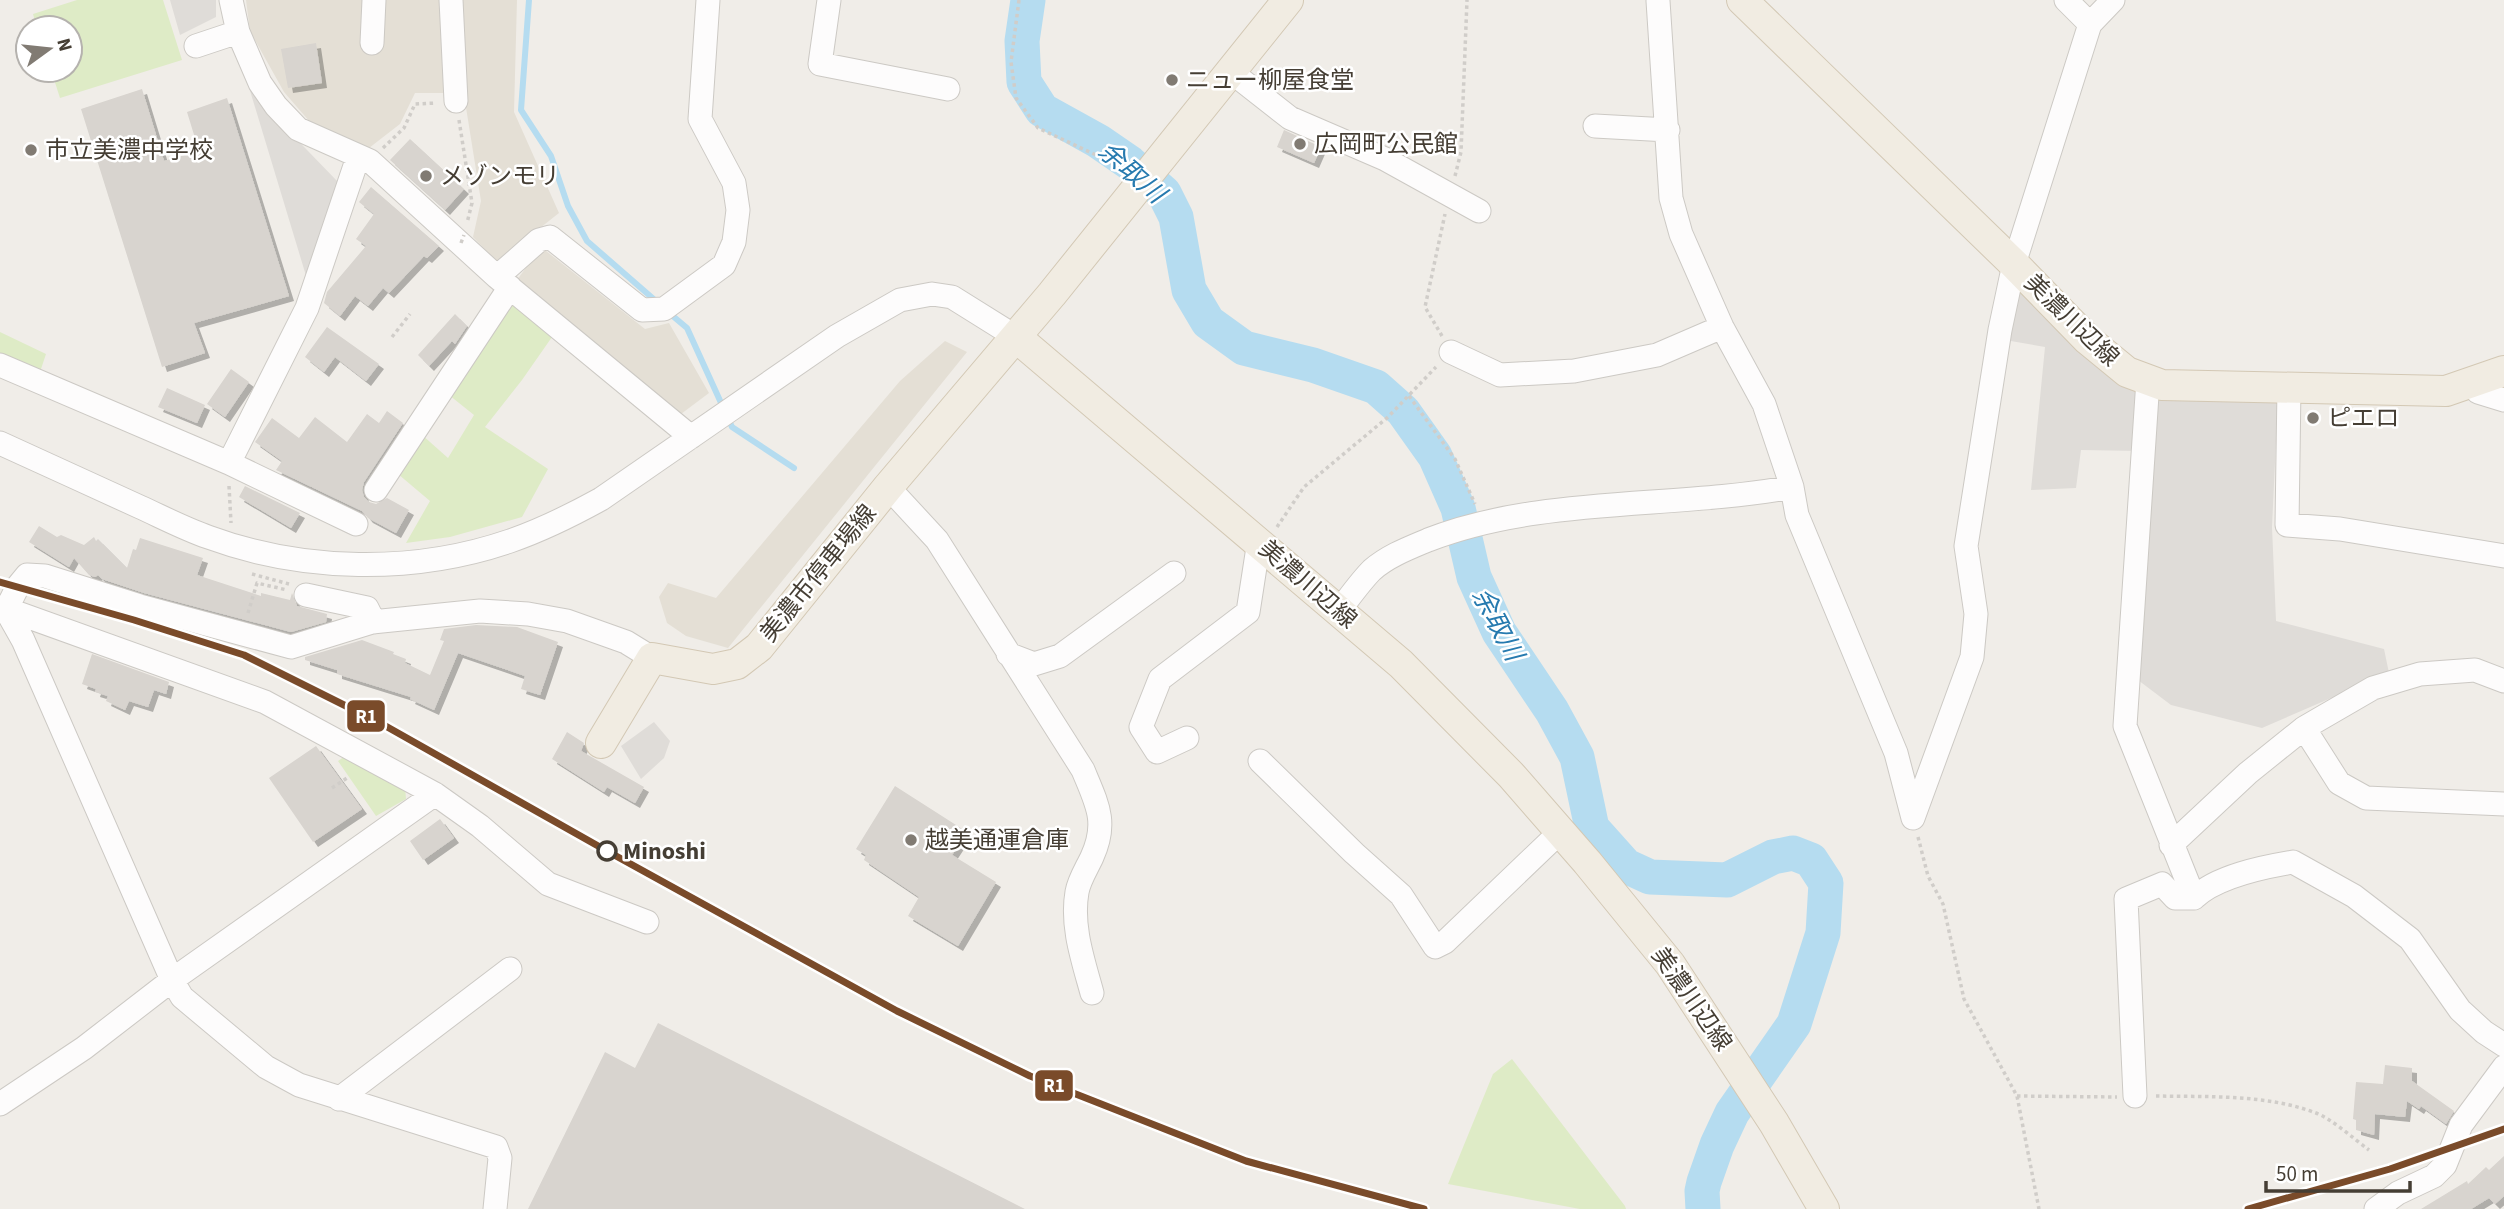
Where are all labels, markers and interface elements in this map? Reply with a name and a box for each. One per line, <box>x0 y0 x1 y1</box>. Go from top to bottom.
north arrow <box>14 14 84 84</box>
text: N <box>49 35 79 55</box>
place label: ニュー柳屋食堂 <box>1186 63 1354 98</box>
marker: ニュー柳屋食堂 <box>1164 72 1180 88</box>
place label: 広岡町公民館 <box>1314 127 1458 162</box>
place label: 市立美濃中学校 <box>45 133 213 168</box>
water label: 余取川 <box>1090 133 1176 214</box>
marker: 広岡町公民館 <box>1292 136 1308 152</box>
marker: 市立美濃中学校 <box>23 142 39 158</box>
place label: メゾンモリ <box>440 159 560 194</box>
marker: メゾンモリ <box>418 168 434 184</box>
street label: 美濃川辺線 <box>2016 266 2127 375</box>
place label: ピエロ <box>2327 401 2399 436</box>
marker: ピエロ <box>2305 410 2321 426</box>
street label: 美濃市停車場線 <box>752 497 885 650</box>
street label: 美濃川辺線 <box>1251 532 1364 637</box>
water label: 余取川 <box>1463 581 1534 670</box>
line badge: R1 <box>346 699 386 733</box>
text: R1 <box>355 704 377 731</box>
place label: 越美通運倉庫 <box>925 823 1069 858</box>
marker: 越美通運倉庫 <box>903 832 919 848</box>
place label: Minoshi <box>623 834 706 869</box>
marker: Minoshi <box>597 841 617 861</box>
street label: 美濃川辺線 <box>1643 940 1740 1058</box>
line badge: R1 <box>1034 1069 1074 1102</box>
text: R1 <box>1043 1073 1065 1100</box>
scale bar <box>2266 1150 2410 1194</box>
text: 50 m <box>2276 1159 2318 1189</box>

